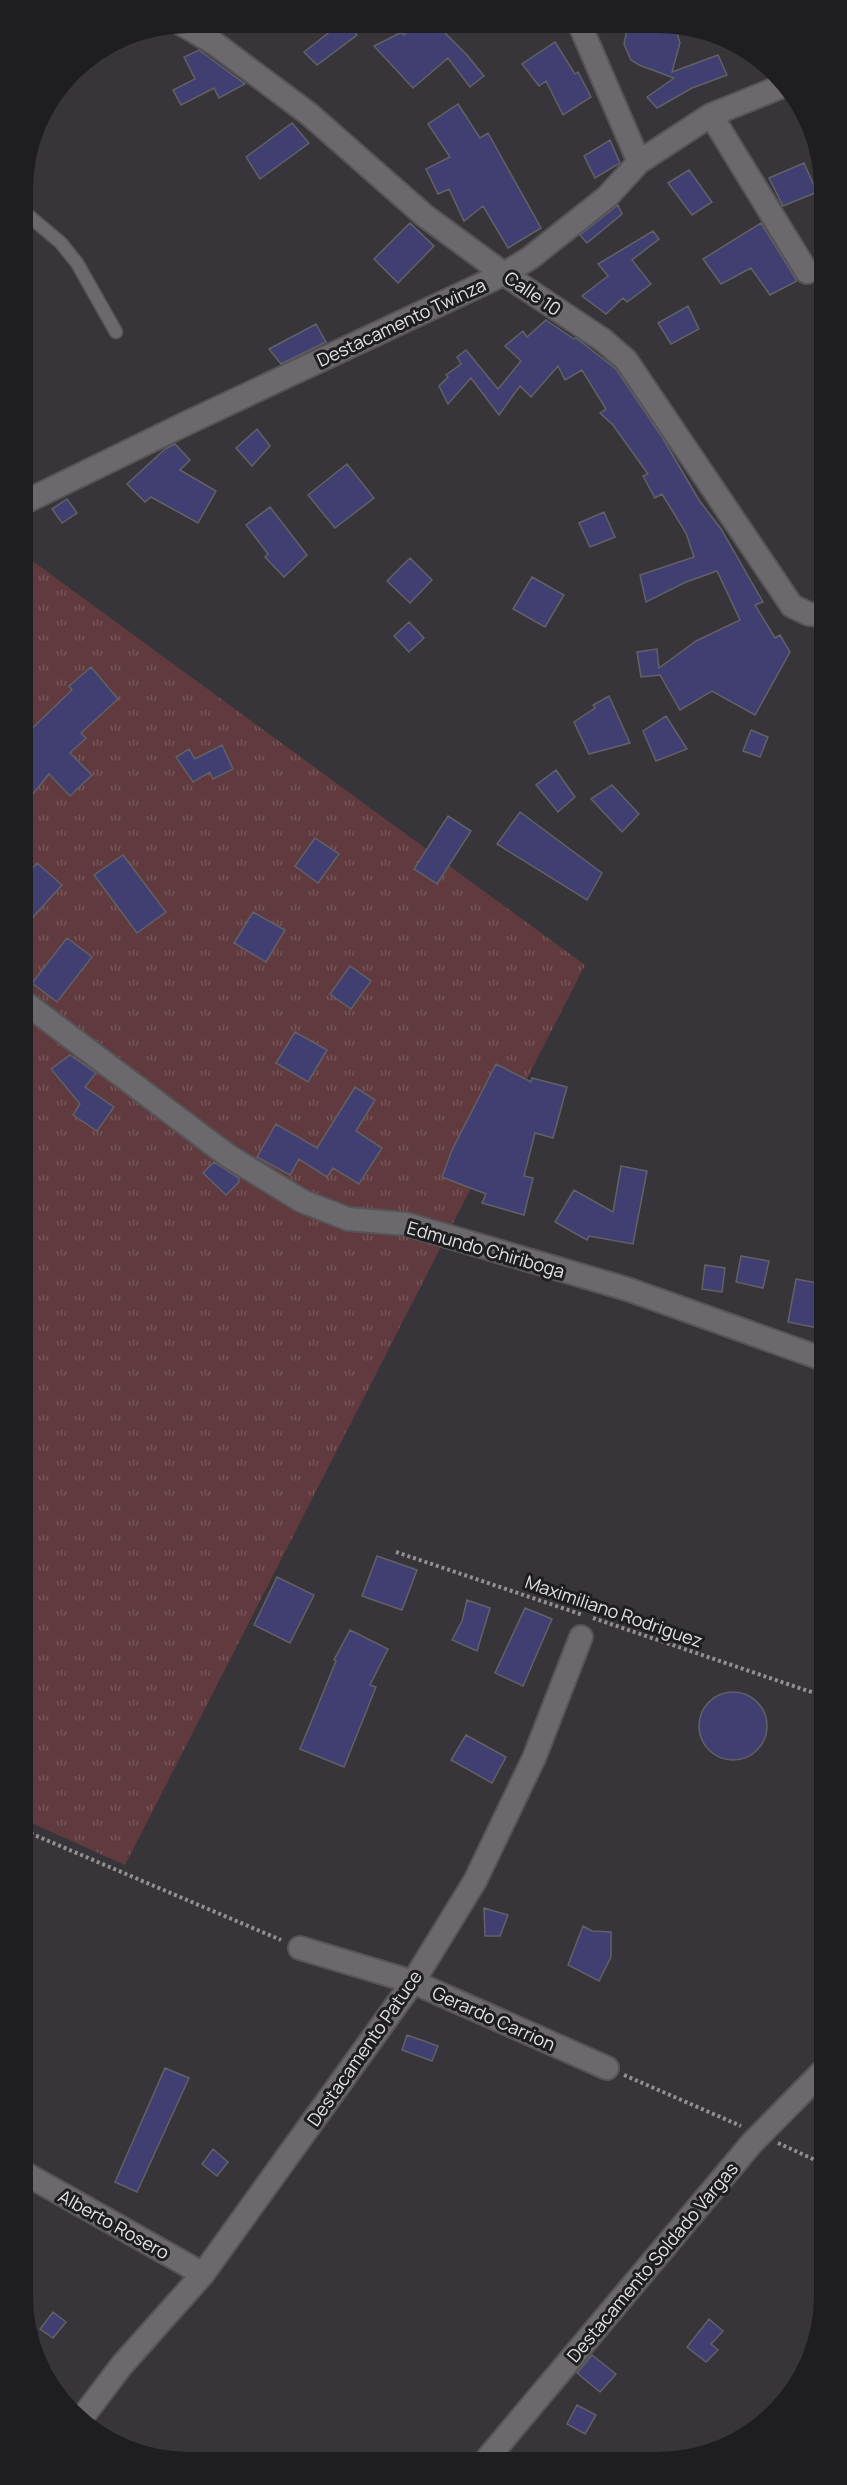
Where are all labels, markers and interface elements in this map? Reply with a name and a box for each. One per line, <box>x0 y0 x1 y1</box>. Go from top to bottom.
street label: Calle 10 <box>500 265 566 321</box>
street label: Destacamento Twinza <box>313 272 489 372</box>
street label: Edmundo Chiriboga <box>404 1215 568 1283</box>
street label: Maximiliano Rodriguez <box>522 1569 706 1653</box>
street label: Destacamento Patuce <box>301 1965 427 2131</box>
street label: Gerardo Carrion <box>429 1980 559 2056</box>
street label: Destacamento Soldado Vargas <box>561 2157 743 2367</box>
street label: Alberto Rosero <box>54 2184 174 2264</box>

